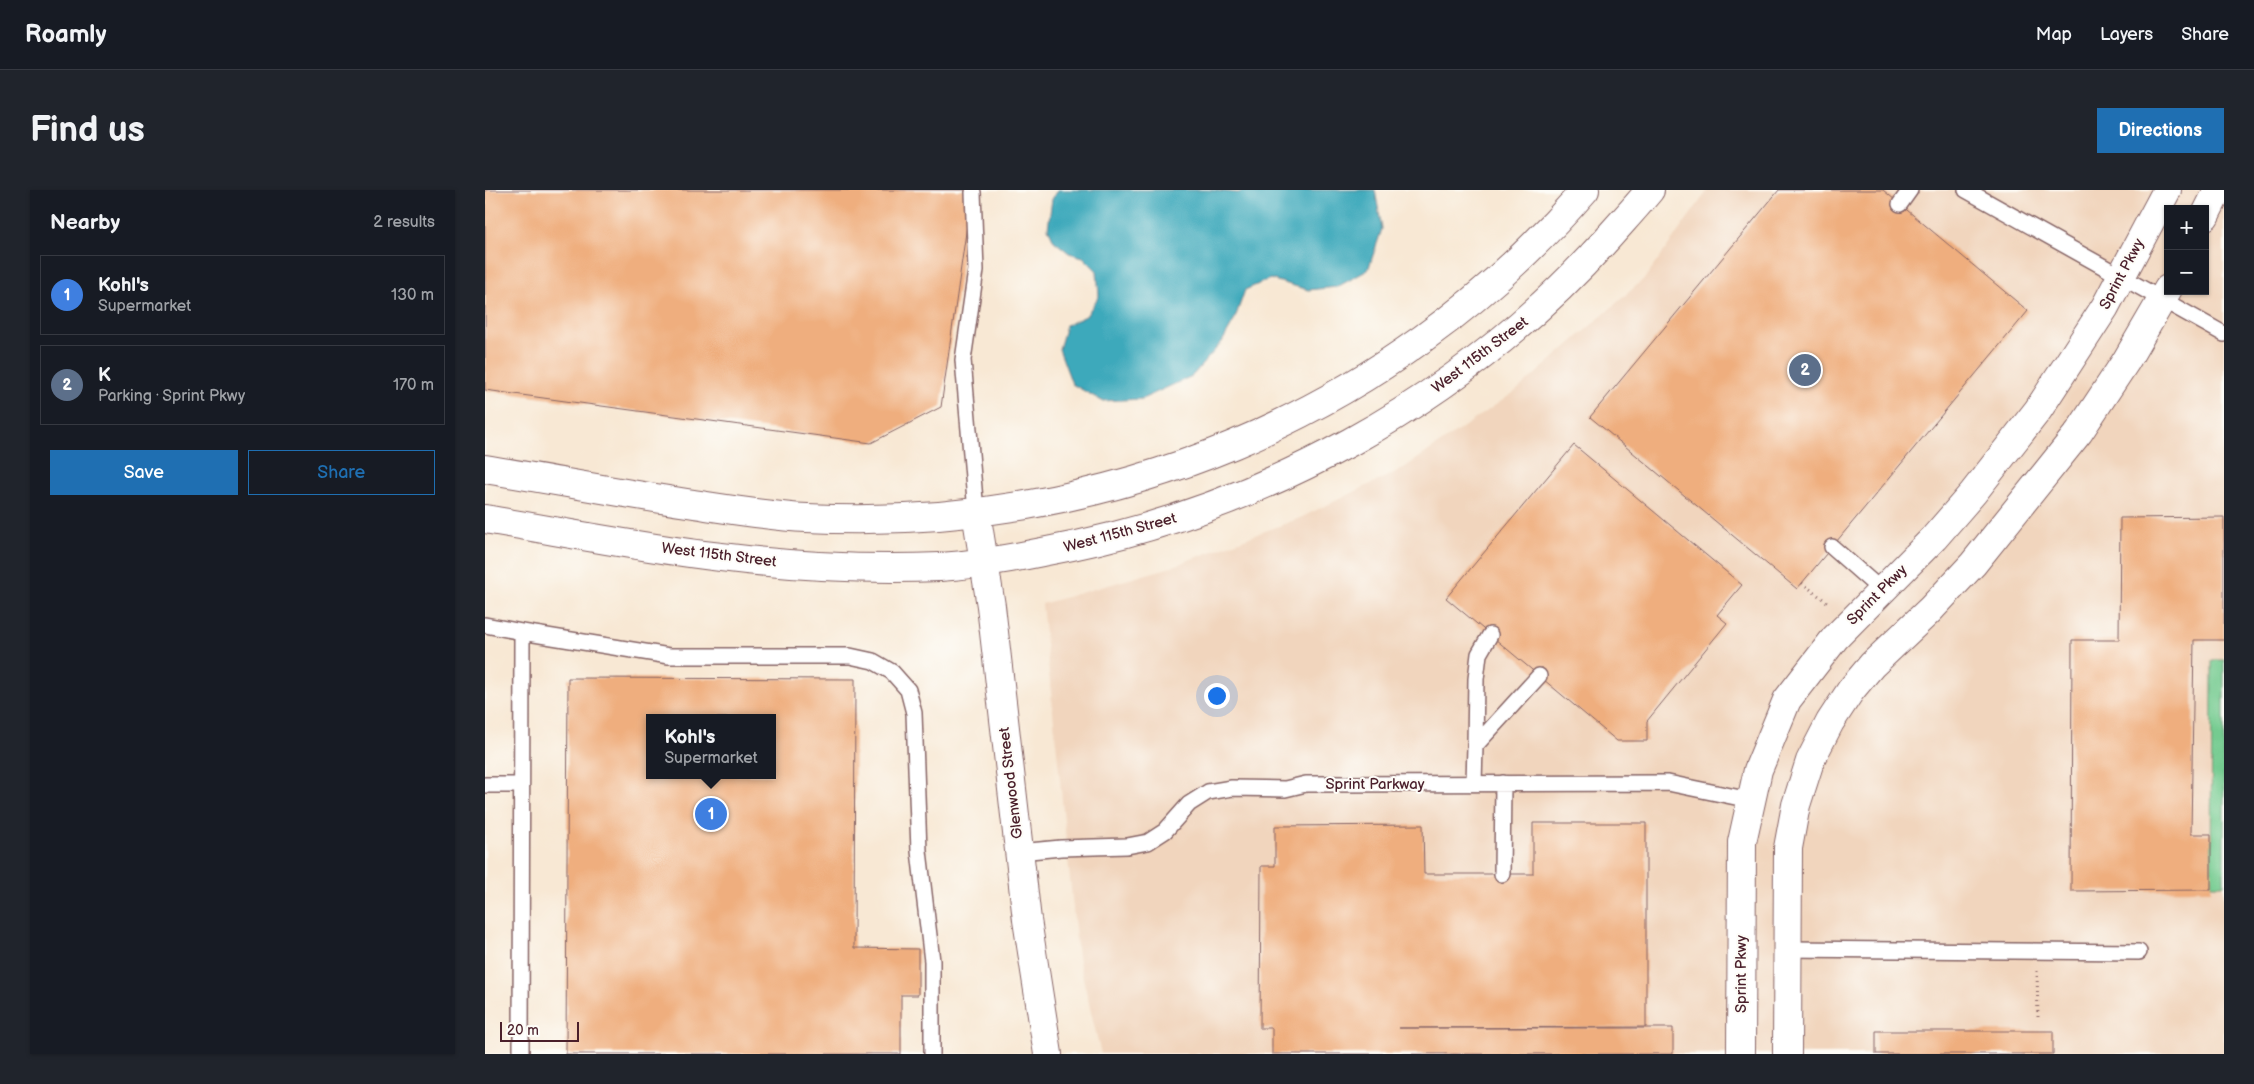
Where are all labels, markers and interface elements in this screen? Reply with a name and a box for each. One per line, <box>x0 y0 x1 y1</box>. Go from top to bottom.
text: Roamly <box>25 20 106 49</box>
text: Map <box>2036 24 2072 45</box>
text: Layers <box>2100 24 2153 45</box>
text: Share <box>2181 24 2229 45</box>
button: Directions <box>2097 108 2224 153</box>
text: Find us <box>30 109 145 152</box>
map controls <box>2164 205 2209 295</box>
button: + <box>2164 205 2209 250</box>
text: Nearby <box>50 210 120 235</box>
text: 2 results <box>373 213 435 232</box>
street label: Sprint Pkwy <box>2095 235 2149 313</box>
button: − <box>2164 250 2209 295</box>
text: Kohl's <box>98 274 149 297</box>
text: 1 <box>64 286 70 305</box>
text: 130 m <box>391 286 434 305</box>
text: Supermarket <box>98 297 191 316</box>
street label: West 115th Street <box>1428 312 1532 397</box>
pin: 2 <box>1789 351 1821 389</box>
text: K <box>98 364 111 387</box>
text: 2 <box>62 376 72 395</box>
text: 170 m <box>393 376 434 395</box>
text: Parking · Sprint Pkwy <box>98 387 245 406</box>
button: Save <box>50 450 238 495</box>
button: Share <box>248 450 435 495</box>
street label: West 115th Street <box>1062 509 1179 557</box>
street label: West 115th Street <box>660 539 778 572</box>
street label: Sprint Pkwy <box>1843 561 1911 629</box>
your location <box>1204 683 1230 709</box>
popup <box>646 714 776 779</box>
text: Kohl's <box>664 726 715 749</box>
street label: Glenwood Street <box>995 726 1027 840</box>
text: Supermarket <box>664 749 758 768</box>
street label: Sprint Parkway <box>1325 775 1425 794</box>
pin: 1 <box>695 795 727 833</box>
street label: Sprint Pkwy <box>1732 935 1751 1013</box>
scale bar <box>500 1019 579 1042</box>
text: 20 m <box>507 1022 539 1039</box>

